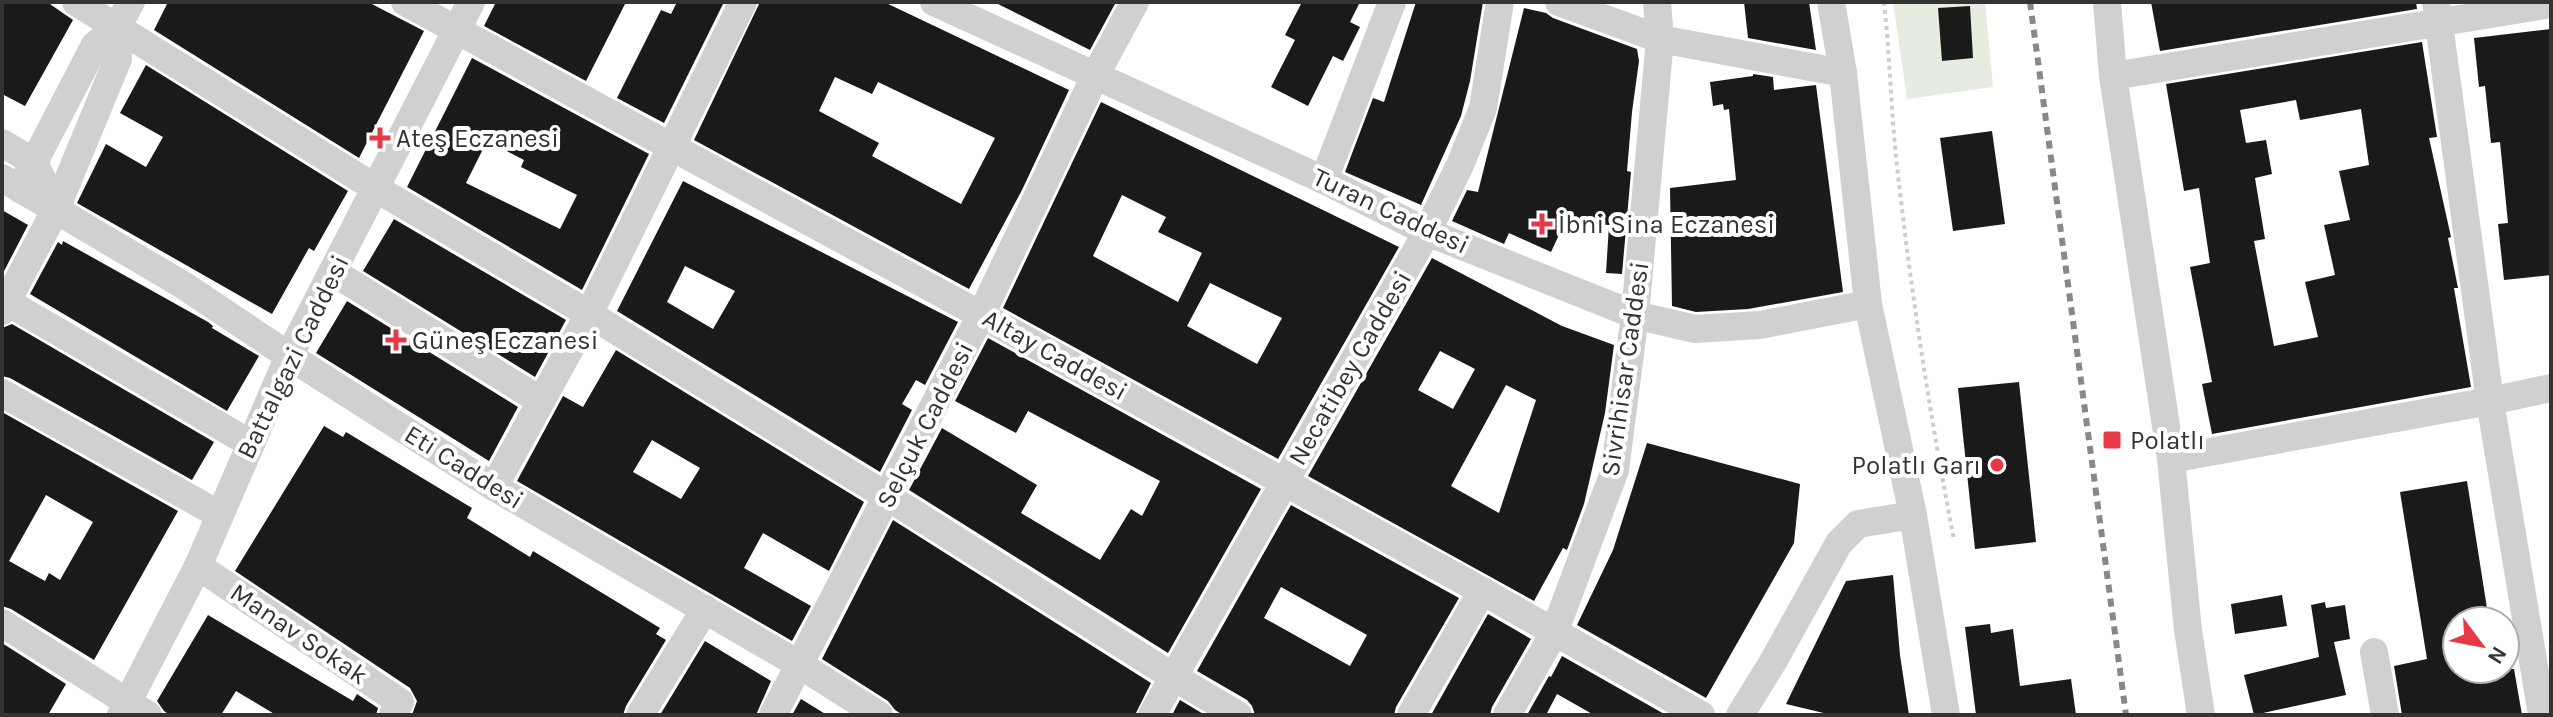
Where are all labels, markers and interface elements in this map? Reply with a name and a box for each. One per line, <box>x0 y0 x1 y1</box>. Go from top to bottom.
place label: Ateş Eczanesi <box>396 123 559 154</box>
marker: Ateş Eczanesi <box>371 129 389 147</box>
street label: Turan Caddesi <box>1308 161 1474 261</box>
place label: İbni Sina Eczanesi <box>1558 209 1775 240</box>
marker: İbni Sina Eczanesi <box>1533 215 1551 233</box>
street label: Battalgazi Caddesi <box>230 250 356 464</box>
street label: Sivrihisar Caddesi <box>1595 260 1655 478</box>
street label: Necatibey Caddesi <box>1282 265 1418 471</box>
street label: Altay Caddesi <box>977 303 1133 407</box>
place label: Güneş Eczanesi <box>412 325 599 356</box>
marker: Güneş Eczanesi <box>387 331 405 349</box>
street label: Selçuk Caddesi <box>870 337 980 513</box>
street label: Eti Caddesi <box>399 418 529 516</box>
place label: Polatlı <box>2130 425 2205 456</box>
marker: Polatlı <box>2101 429 2123 451</box>
place label: Polatlı Garı <box>1852 450 1981 481</box>
marker: Polatlı Garı <box>1988 456 2006 474</box>
street label: Manav Sokak <box>224 577 374 691</box>
north arrow <box>2441 605 2521 685</box>
text: N <box>2482 641 2512 669</box>

